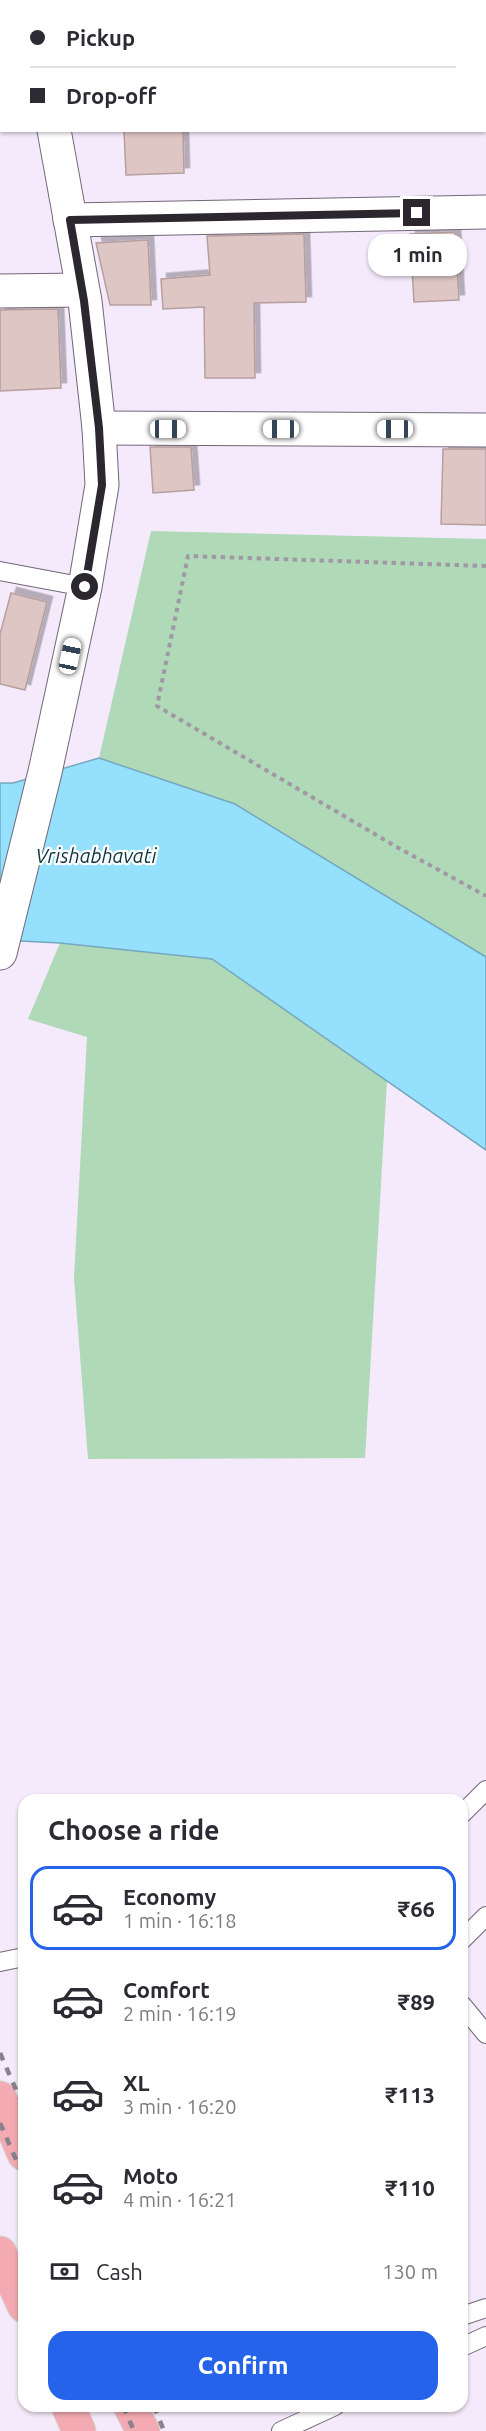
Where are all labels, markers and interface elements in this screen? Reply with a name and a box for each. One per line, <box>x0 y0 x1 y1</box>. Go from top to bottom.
text: Pickup <box>66 25 135 50</box>
text: Drop-off <box>66 83 156 108</box>
route end <box>403 199 430 226</box>
callout: 1 min <box>368 234 466 276</box>
text: 1 min <box>392 243 443 266</box>
car <box>150 420 186 438</box>
car <box>263 420 299 438</box>
car <box>377 420 413 438</box>
route start <box>71 573 98 600</box>
car <box>57 637 83 675</box>
water label: Vrishabhavati <box>36 844 157 867</box>
text: Choose a ride <box>48 1815 220 1845</box>
icon: car <box>51 1881 105 1935</box>
text: Economy <box>123 1884 216 1909</box>
text: ₹66 <box>398 1896 435 1921</box>
text: 1 min · 16:18 <box>123 1909 237 1932</box>
icon: car <box>51 1974 105 2028</box>
text: Comfort <box>123 1977 210 2002</box>
text: ₹89 <box>398 1989 435 2014</box>
text: 2 min · 16:19 <box>123 2002 237 2025</box>
icon: car <box>51 2067 105 2121</box>
text: XL <box>123 2070 150 2095</box>
text: ₹113 <box>385 2082 435 2107</box>
text: 3 min · 16:20 <box>123 2095 237 2118</box>
icon: car <box>51 2160 105 2214</box>
text: Moto <box>123 2163 178 2188</box>
text: ₹110 <box>385 2175 435 2200</box>
text: 4 min · 16:21 <box>123 2188 237 2211</box>
icon: cash <box>48 2255 81 2288</box>
text: Cash <box>96 2259 143 2284</box>
text: 130 m <box>382 2260 438 2283</box>
button: Confirm <box>48 2331 438 2400</box>

